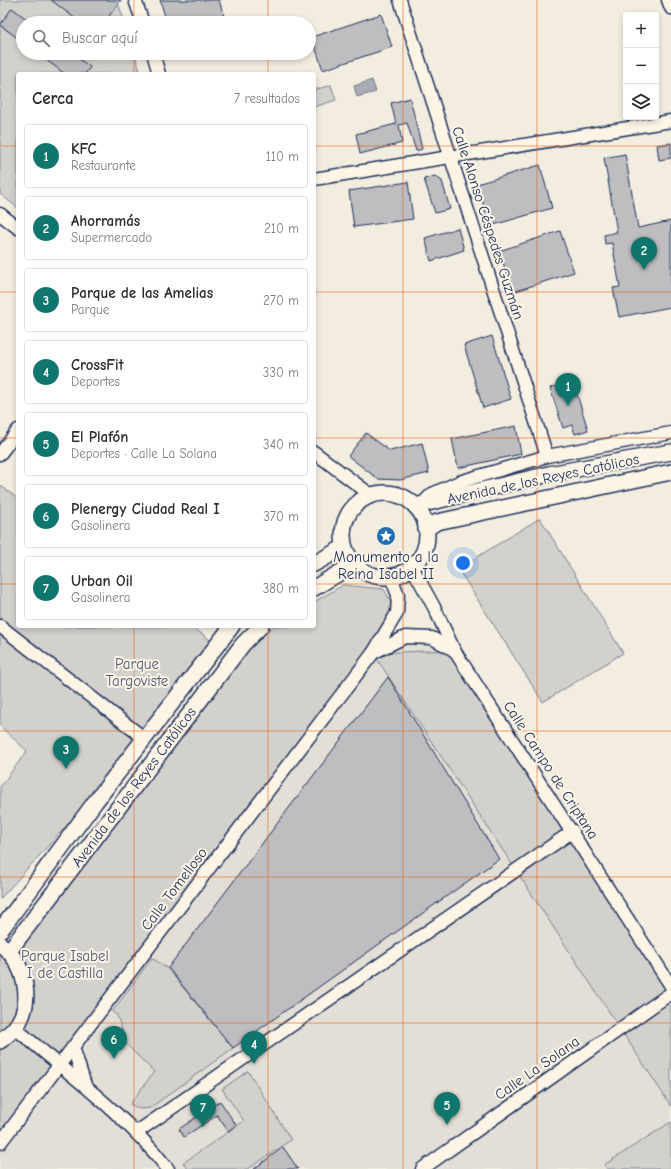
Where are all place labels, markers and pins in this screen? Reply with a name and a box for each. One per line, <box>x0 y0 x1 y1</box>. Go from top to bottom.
pin: 2 <box>631 237 657 270</box>
pin: 1 <box>555 373 581 406</box>
place icon: Monumento a la Reina Isabel II <box>375 525 397 547</box>
place label: Monumento a la Reina Isabel II <box>333 548 439 583</box>
pin: 3 <box>53 736 79 769</box>
pin: 6 <box>101 1026 127 1059</box>
pin: 4 <box>241 1031 267 1064</box>
pin: 5 <box>434 1092 460 1125</box>
pin: 7 <box>190 1094 216 1127</box>

